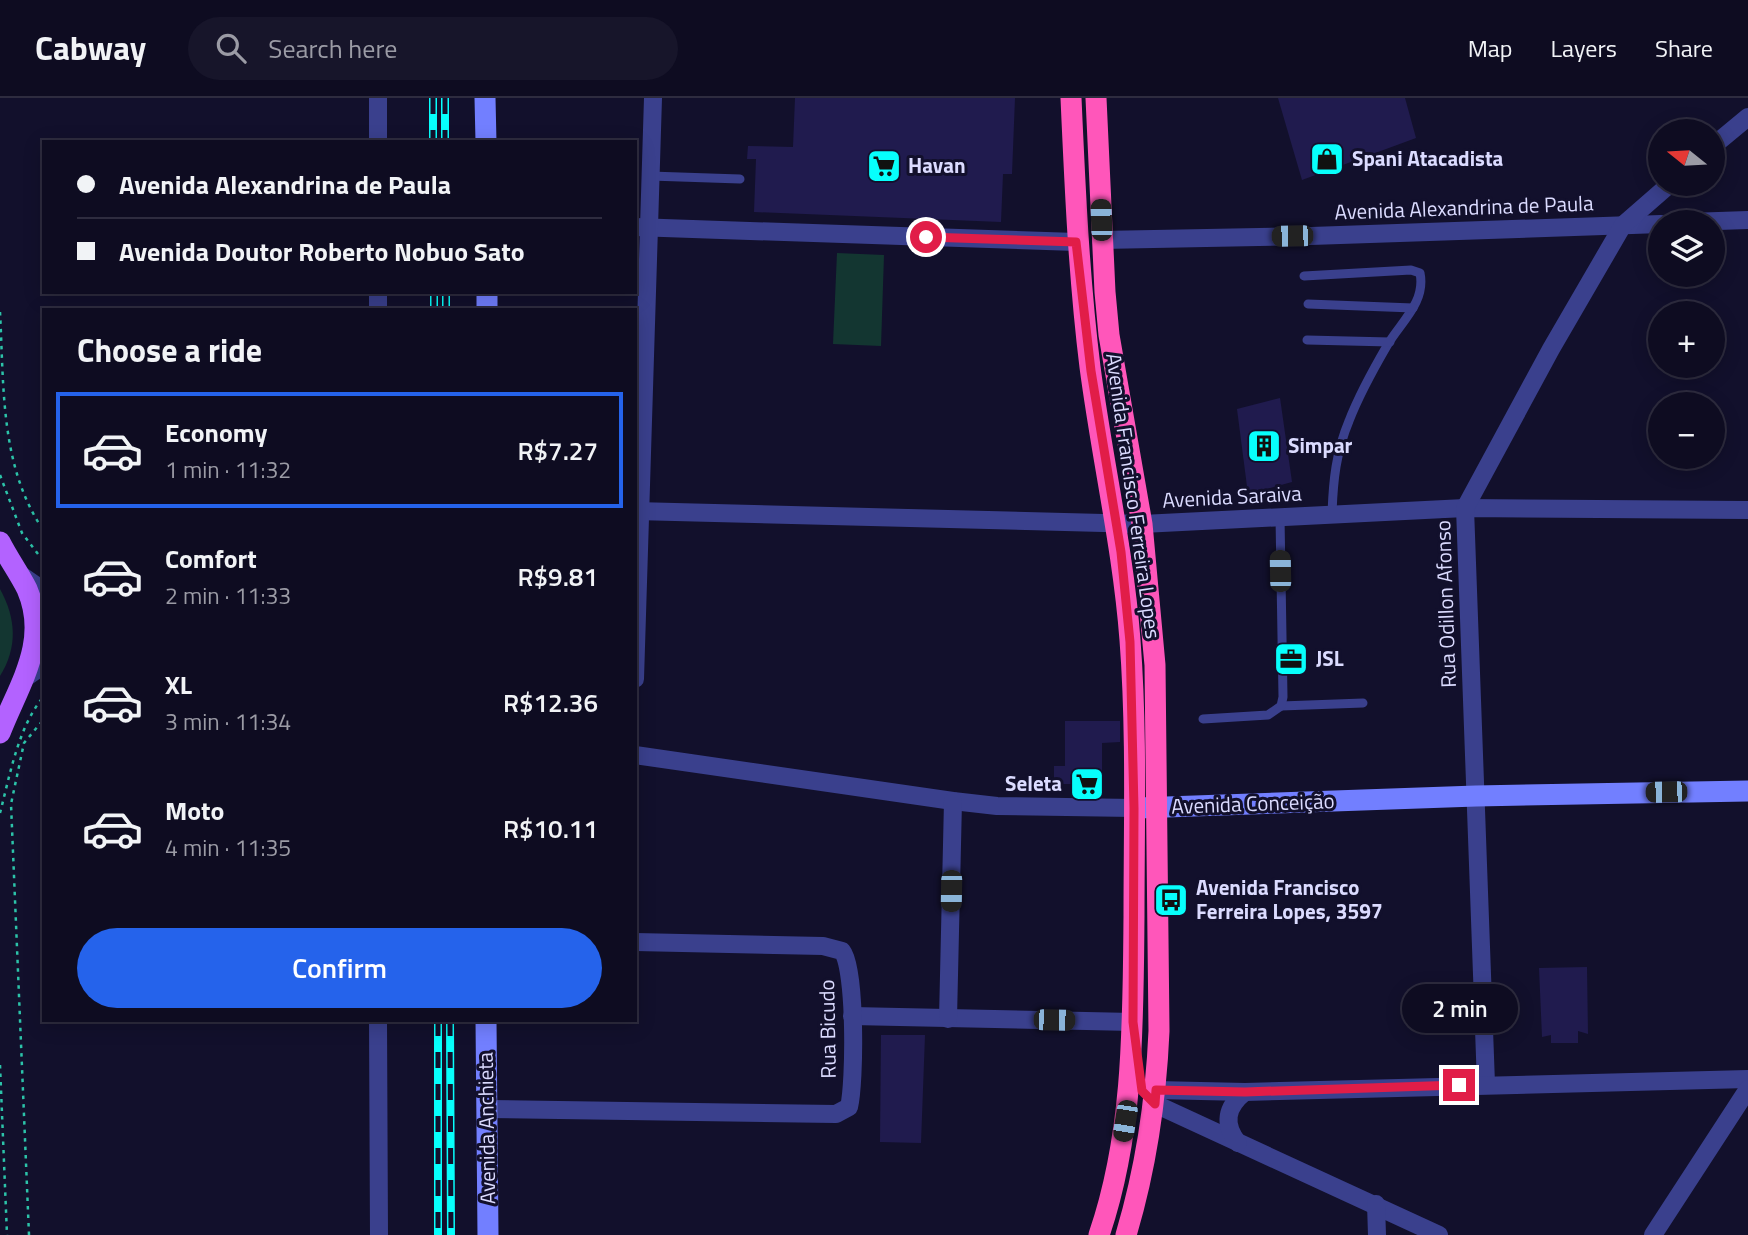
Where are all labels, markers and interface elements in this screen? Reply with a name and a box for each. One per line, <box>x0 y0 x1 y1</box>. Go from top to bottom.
search box <box>188 17 678 80</box>
text: Cabway <box>35 23 146 73</box>
icon: search <box>212 29 250 67</box>
text: Search here <box>268 29 397 68</box>
text: Map <box>1468 30 1513 66</box>
text: Layers <box>1551 30 1617 66</box>
text: Share <box>1655 30 1713 66</box>
north arrow <box>1648 119 1726 196</box>
map controls <box>1648 119 1725 469</box>
shop icon: Spani Atacadista <box>1308 140 1346 178</box>
place label: Spani Atacadista <box>1352 142 1504 174</box>
supermarket icon: Havan <box>865 147 903 185</box>
place label: Havan <box>908 149 966 181</box>
text: Avenida Alexandrina de Paula <box>119 165 451 204</box>
street label: Avenida Alexandrina de Paula <box>1334 186 1594 228</box>
car <box>1090 199 1113 241</box>
button: layers <box>1648 210 1725 287</box>
route start <box>910 221 942 253</box>
car <box>1271 225 1314 247</box>
text: Avenida Doutor Roberto Nobuo Sato <box>119 232 525 271</box>
button: + <box>1648 301 1725 378</box>
text: Choose a ride <box>77 326 262 374</box>
street label: Avenida Francisco Ferreira Lopes <box>1098 351 1170 641</box>
button: − <box>1648 392 1725 469</box>
text: Economy <box>165 413 267 452</box>
icon: car <box>81 419 144 482</box>
building icon: Simpar <box>1245 427 1283 465</box>
place label: Simpar <box>1288 429 1353 461</box>
text: R$7.27 <box>517 431 598 470</box>
text: 1 min · 11:32 <box>165 452 291 487</box>
street label: Avenida Saraiva <box>1161 476 1303 516</box>
street label: Rua Odillon Afonso <box>1426 520 1464 688</box>
text: Comfort <box>165 539 257 578</box>
icon: car <box>81 545 144 608</box>
car <box>1270 550 1291 592</box>
text: R$9.81 <box>517 557 598 596</box>
text: 2 min · 11:33 <box>165 578 291 613</box>
office icon: JSL <box>1272 640 1310 678</box>
place label: JSL <box>1316 642 1344 674</box>
text: XL <box>165 665 192 704</box>
icon: car <box>81 671 144 734</box>
text: R$12.36 <box>503 683 598 722</box>
text: 3 min · 11:34 <box>165 704 291 739</box>
supermarket icon: Seleta <box>1068 765 1106 803</box>
place label: Seleta <box>1005 767 1062 799</box>
car <box>1645 781 1688 803</box>
street label: Avenida Conceição <box>1171 784 1335 822</box>
text: Moto <box>165 791 224 830</box>
icon: car <box>81 797 144 860</box>
text: R$10.11 <box>503 809 598 848</box>
text: 4 min · 11:35 <box>165 830 291 865</box>
car <box>941 870 962 912</box>
place label: Avenida Francisco Ferreira Lopes, 3597 <box>1196 871 1383 927</box>
bus stop icon: Avenida Francisco Ferreira Lopes, 3597 <box>1152 881 1190 919</box>
button: Confirm <box>77 928 602 1008</box>
street label: Rua Bicudo <box>810 979 844 1079</box>
callout: 2 min <box>1401 984 1517 1032</box>
text: 2 min <box>1432 991 1488 1026</box>
car <box>1033 1009 1076 1031</box>
street label: Avenida Anchieta <box>469 1051 503 1204</box>
route end <box>1443 1069 1475 1101</box>
car <box>1112 1099 1139 1143</box>

